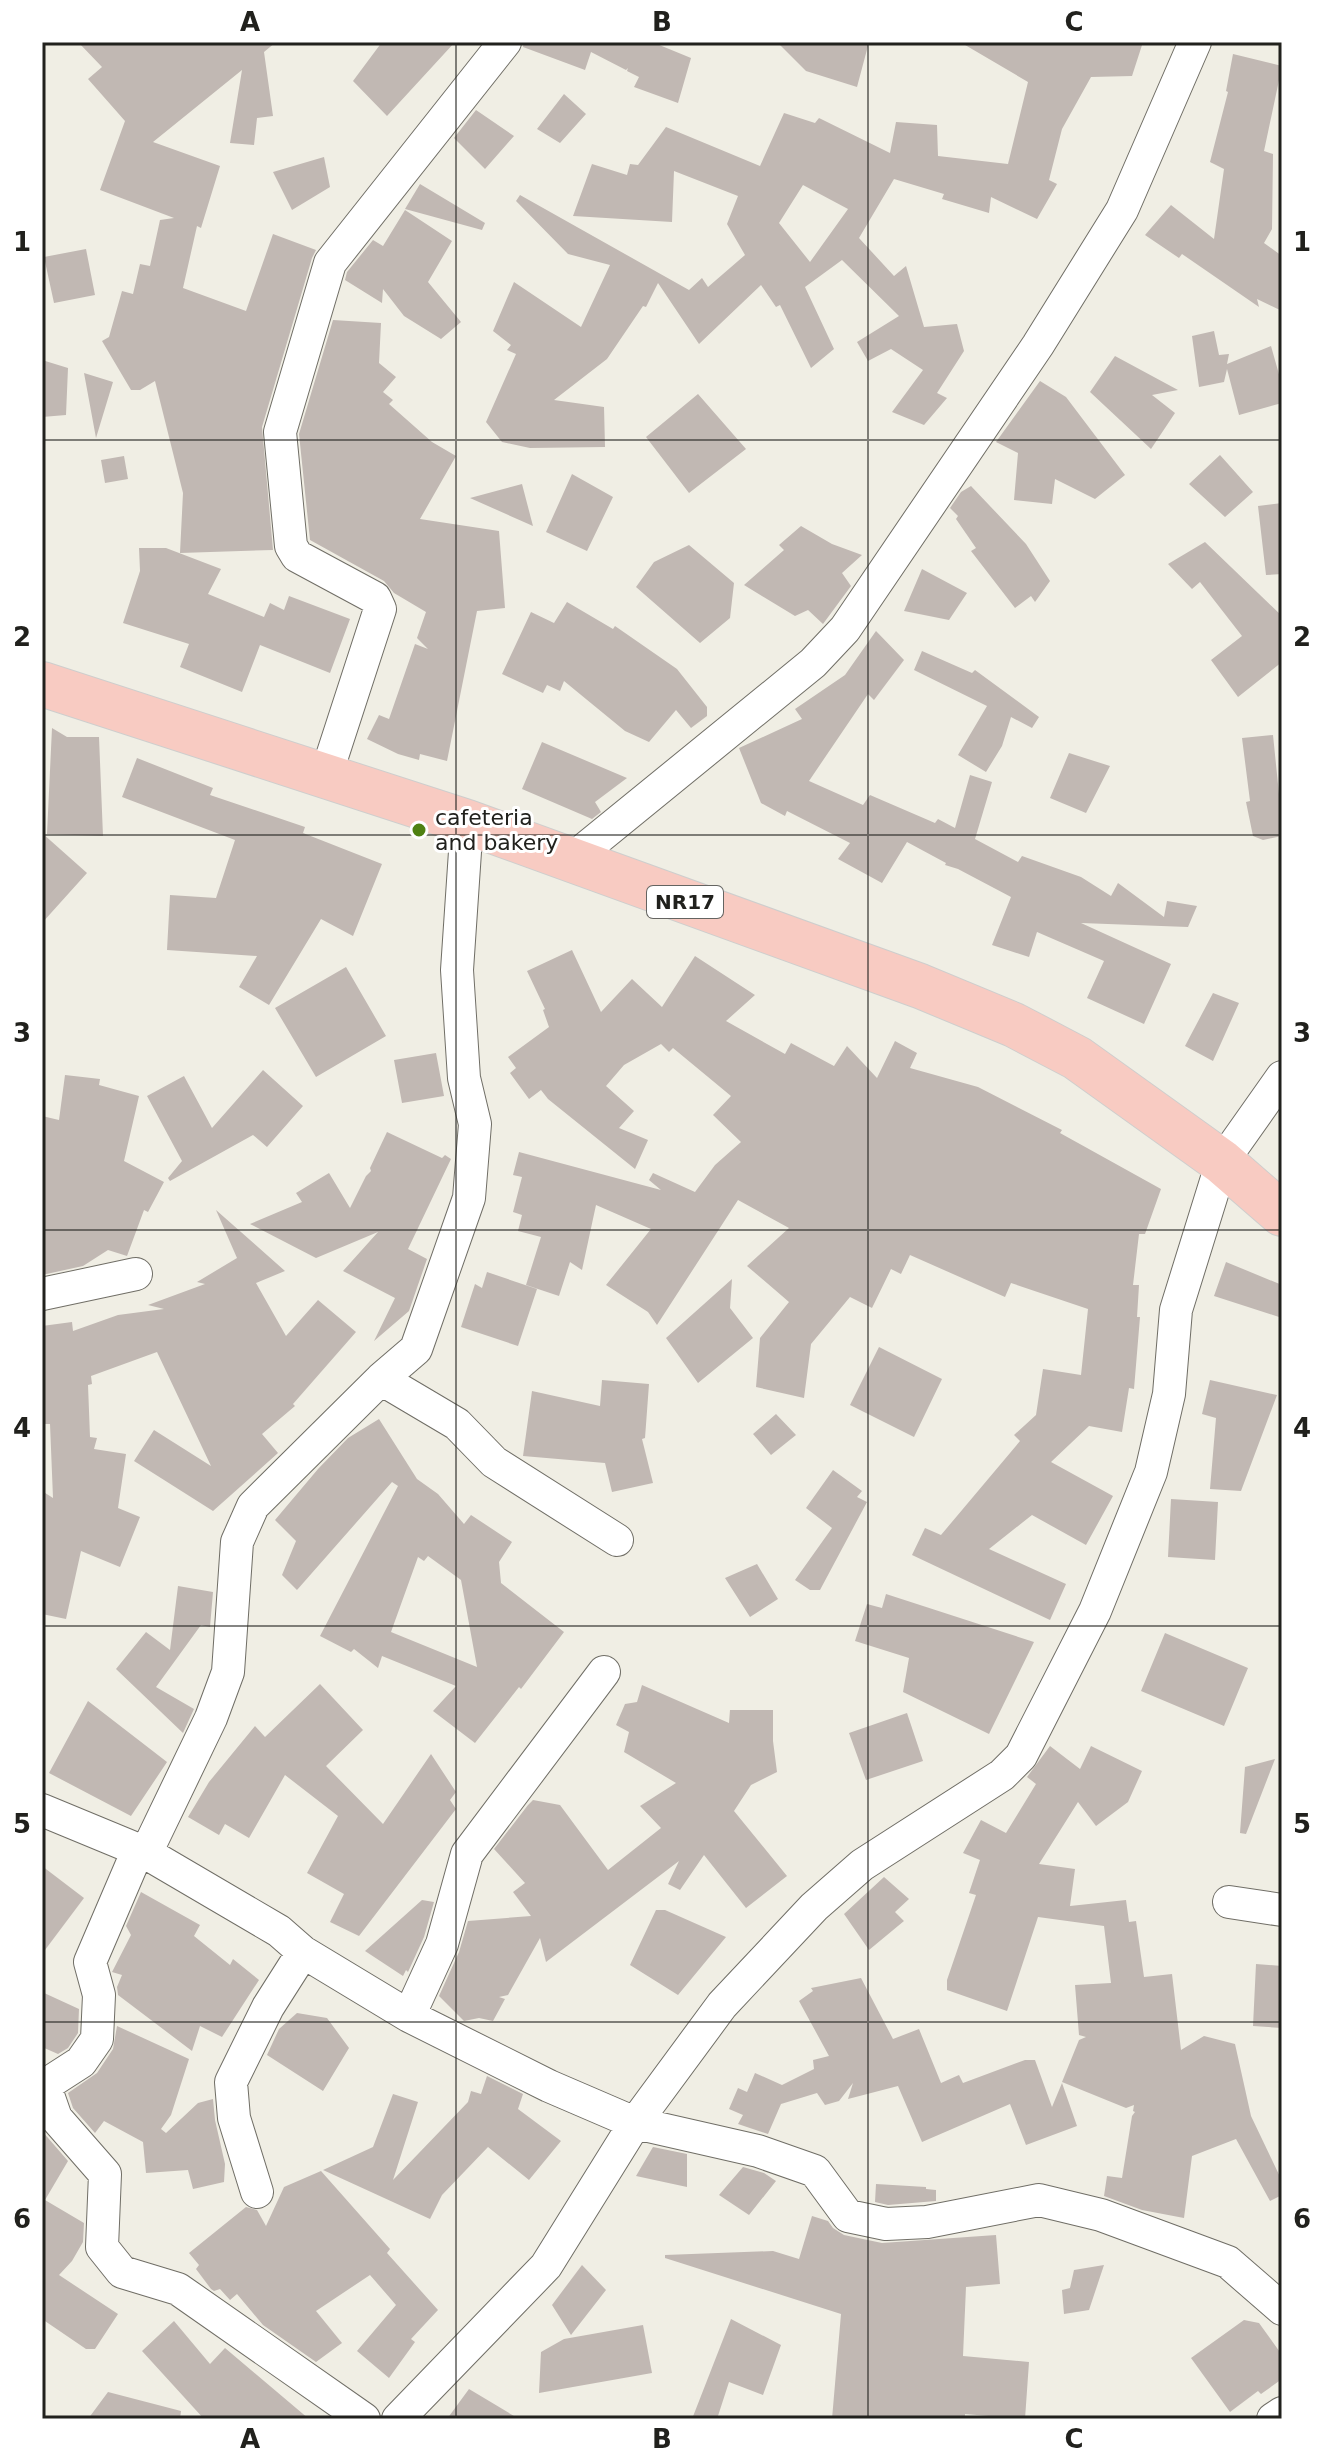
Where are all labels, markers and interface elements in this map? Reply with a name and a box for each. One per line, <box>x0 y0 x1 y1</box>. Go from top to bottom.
text: A <box>240 7 260 37</box>
text: B <box>652 7 672 37</box>
text: C <box>1064 7 1084 37</box>
text: 1 <box>13 227 31 257</box>
text: 1 <box>1293 227 1311 257</box>
text: 2 <box>13 622 31 652</box>
text: 2 <box>1293 622 1311 652</box>
place label: cafeteria and bakery <box>435 805 558 855</box>
marker: cafeteria and bakery <box>410 821 428 839</box>
road number: NR17 <box>647 886 723 918</box>
text: 3 <box>13 1018 31 1048</box>
text: 3 <box>1293 1018 1311 1048</box>
text: 4 <box>13 1413 31 1443</box>
text: 4 <box>1293 1413 1311 1443</box>
text: 5 <box>13 1809 31 1839</box>
text: 5 <box>1293 1809 1311 1839</box>
text: 6 <box>13 2204 31 2234</box>
text: 6 <box>1293 2204 1311 2234</box>
text: A <box>240 2424 260 2454</box>
text: B <box>652 2424 672 2454</box>
text: C <box>1064 2424 1084 2454</box>

